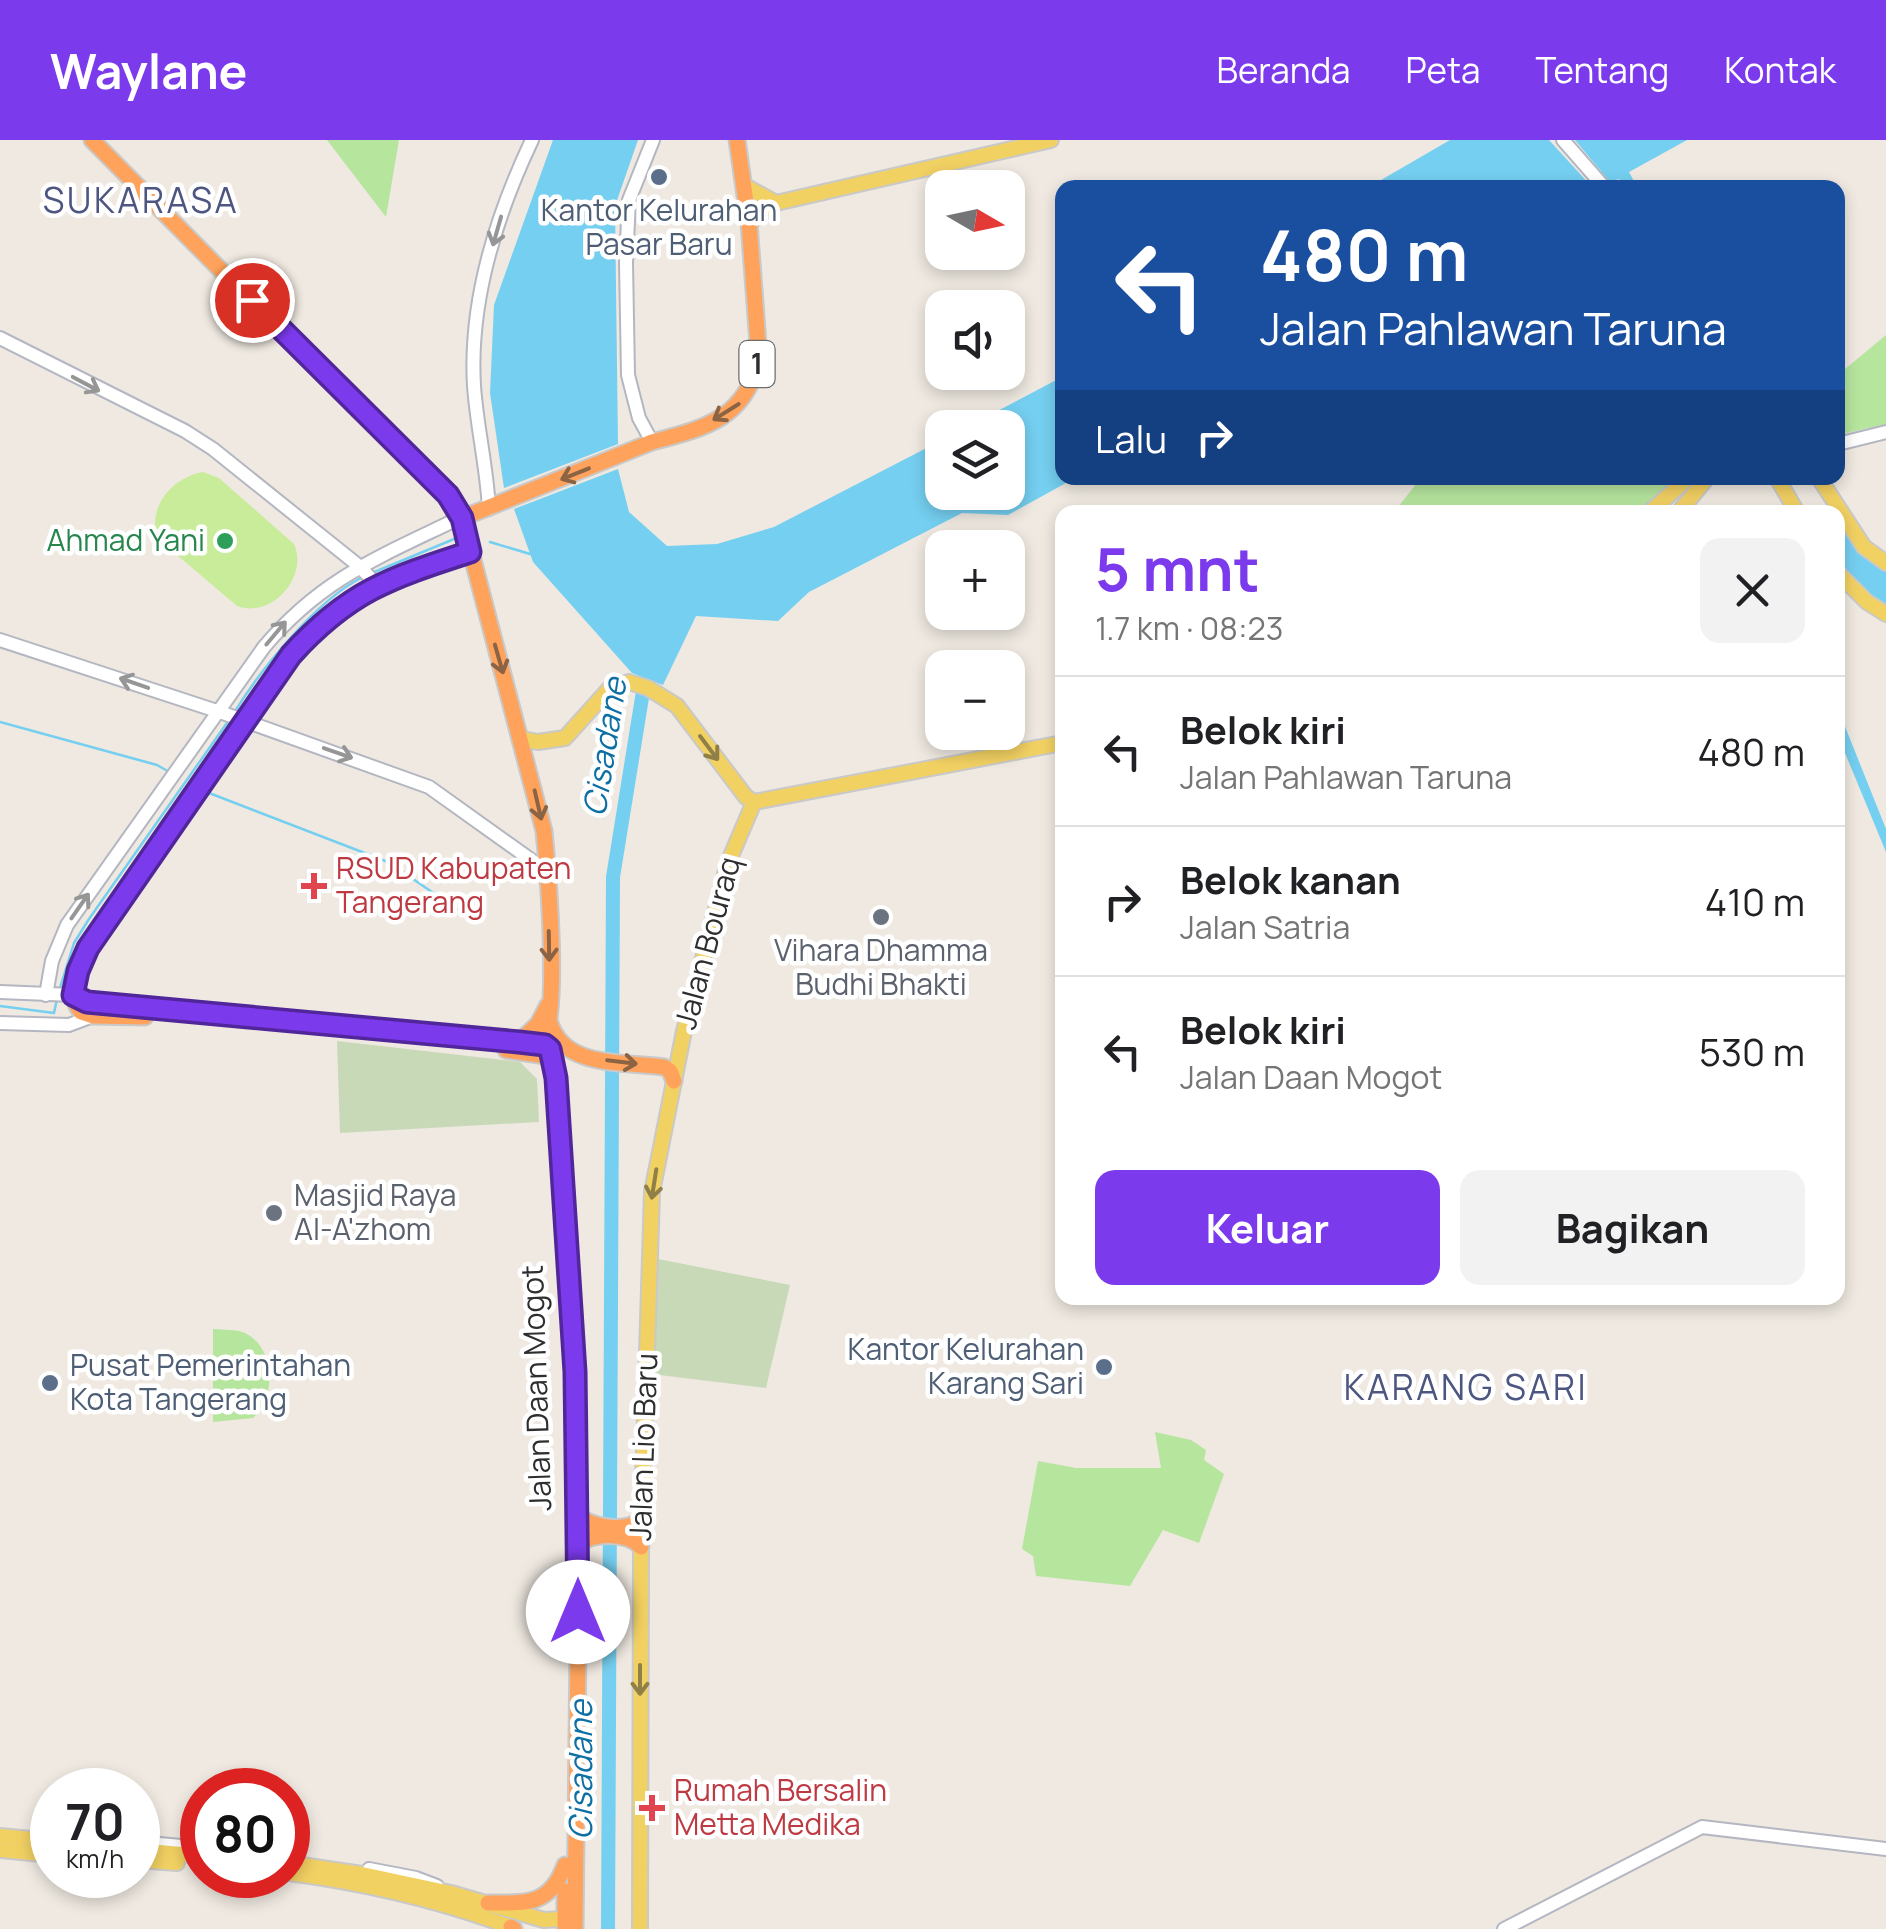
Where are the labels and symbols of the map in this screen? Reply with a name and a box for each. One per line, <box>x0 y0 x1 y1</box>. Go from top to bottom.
marker: Kantor Kelurahan Pasar Baru <box>648 166 670 188</box>
north arrow <box>925 170 1025 270</box>
district label: SUKARASA <box>43 176 239 224</box>
place label: Kantor Kelurahan Pasar Baru <box>541 189 777 264</box>
one-way arrow <box>487 214 505 246</box>
pin <box>210 258 295 343</box>
road number: 1 <box>740 341 774 387</box>
one-way arrow <box>71 374 101 394</box>
one-way arrow <box>712 402 740 422</box>
one-way arrow <box>560 466 590 484</box>
place label: Ahmad Yani <box>47 519 205 560</box>
marker: Ahmad Yani <box>214 530 236 552</box>
one-way arrow <box>265 620 287 646</box>
one-way arrow <box>491 643 509 674</box>
water label: Cisadane <box>571 672 637 819</box>
one-way arrow <box>118 673 150 691</box>
one-way arrow <box>699 734 720 761</box>
one-way arrow <box>321 745 352 763</box>
one-way arrow <box>530 788 548 820</box>
place label: RSUD Kabupaten Tangerang <box>336 847 571 922</box>
street label: Jalan Bouraq <box>664 852 749 1033</box>
marker: RSUD Kabupaten Tangerang <box>301 873 327 899</box>
one-way arrow <box>69 892 90 920</box>
marker: Vihara Dhamma Budhi Bhakti <box>870 906 892 928</box>
one-way arrow <box>540 929 559 961</box>
place label: Vihara Dhamma Budhi Bhakti <box>774 929 988 1004</box>
one-way arrow <box>606 1053 638 1072</box>
one-way arrow <box>645 1167 663 1199</box>
place label: Masjid Raya Al-A'zhom <box>294 1174 457 1249</box>
marker: Masjid Raya Al-A'zhom <box>263 1202 285 1224</box>
street label: Jalan Daan Mogot <box>511 1264 560 1512</box>
place label: Kantor Kelurahan Karang Sari <box>848 1328 1084 1403</box>
place label: Pusat Pemerintahan Kota Tangerang <box>70 1344 351 1419</box>
street label: Jalan Lio Baru <box>619 1352 666 1542</box>
marker: Kantor Kelurahan Karang Sari <box>1093 1356 1115 1378</box>
district label: KARANG SARI <box>1344 1363 1588 1411</box>
marker: Pusat Pemerintahan Kota Tangerang <box>39 1372 61 1394</box>
position arrow <box>526 1560 630 1664</box>
one-way arrow <box>630 1662 650 1695</box>
water label: Cisadane <box>558 1698 602 1840</box>
speed limit sign: 80 <box>180 1768 310 1898</box>
place label: Rumah Bersalin Metta Medika <box>674 1769 887 1844</box>
marker: Rumah Bersalin Metta Medika <box>639 1795 665 1821</box>

